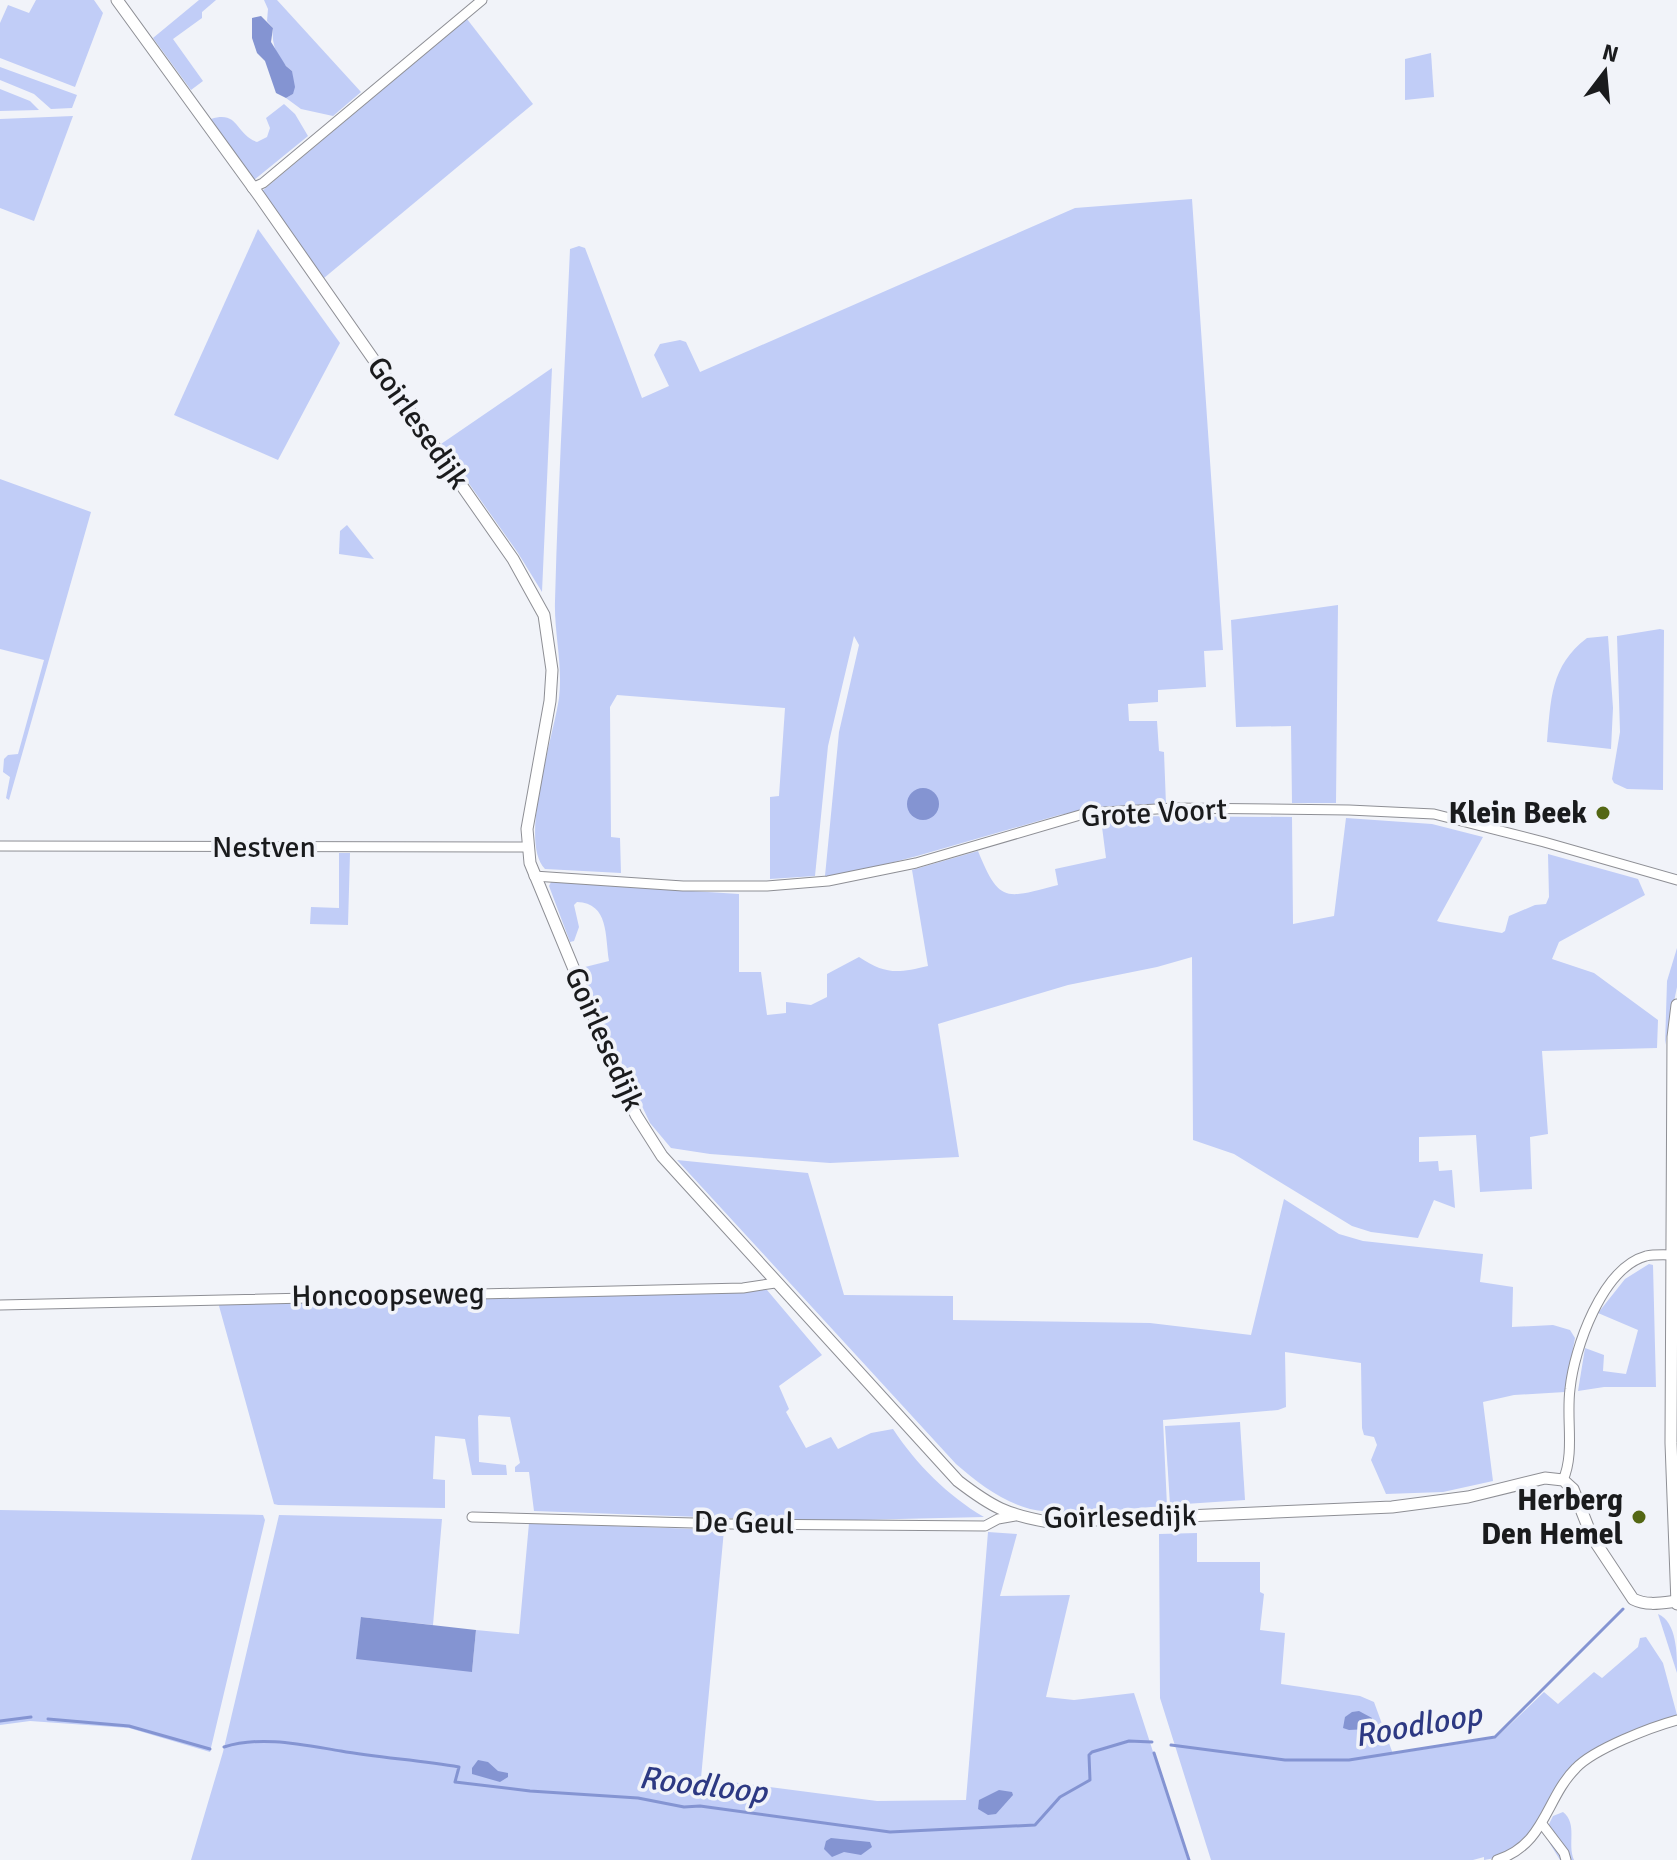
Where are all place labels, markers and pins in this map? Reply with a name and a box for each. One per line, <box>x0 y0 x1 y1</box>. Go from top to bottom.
place label: Klein Beek <box>1449 795 1587 832</box>
marker: Klein Beek <box>1594 804 1612 822</box>
place label: Herberg Den Hemel <box>1481 1482 1623 1553</box>
marker: Herberg Den Hemel <box>1630 1508 1648 1526</box>

